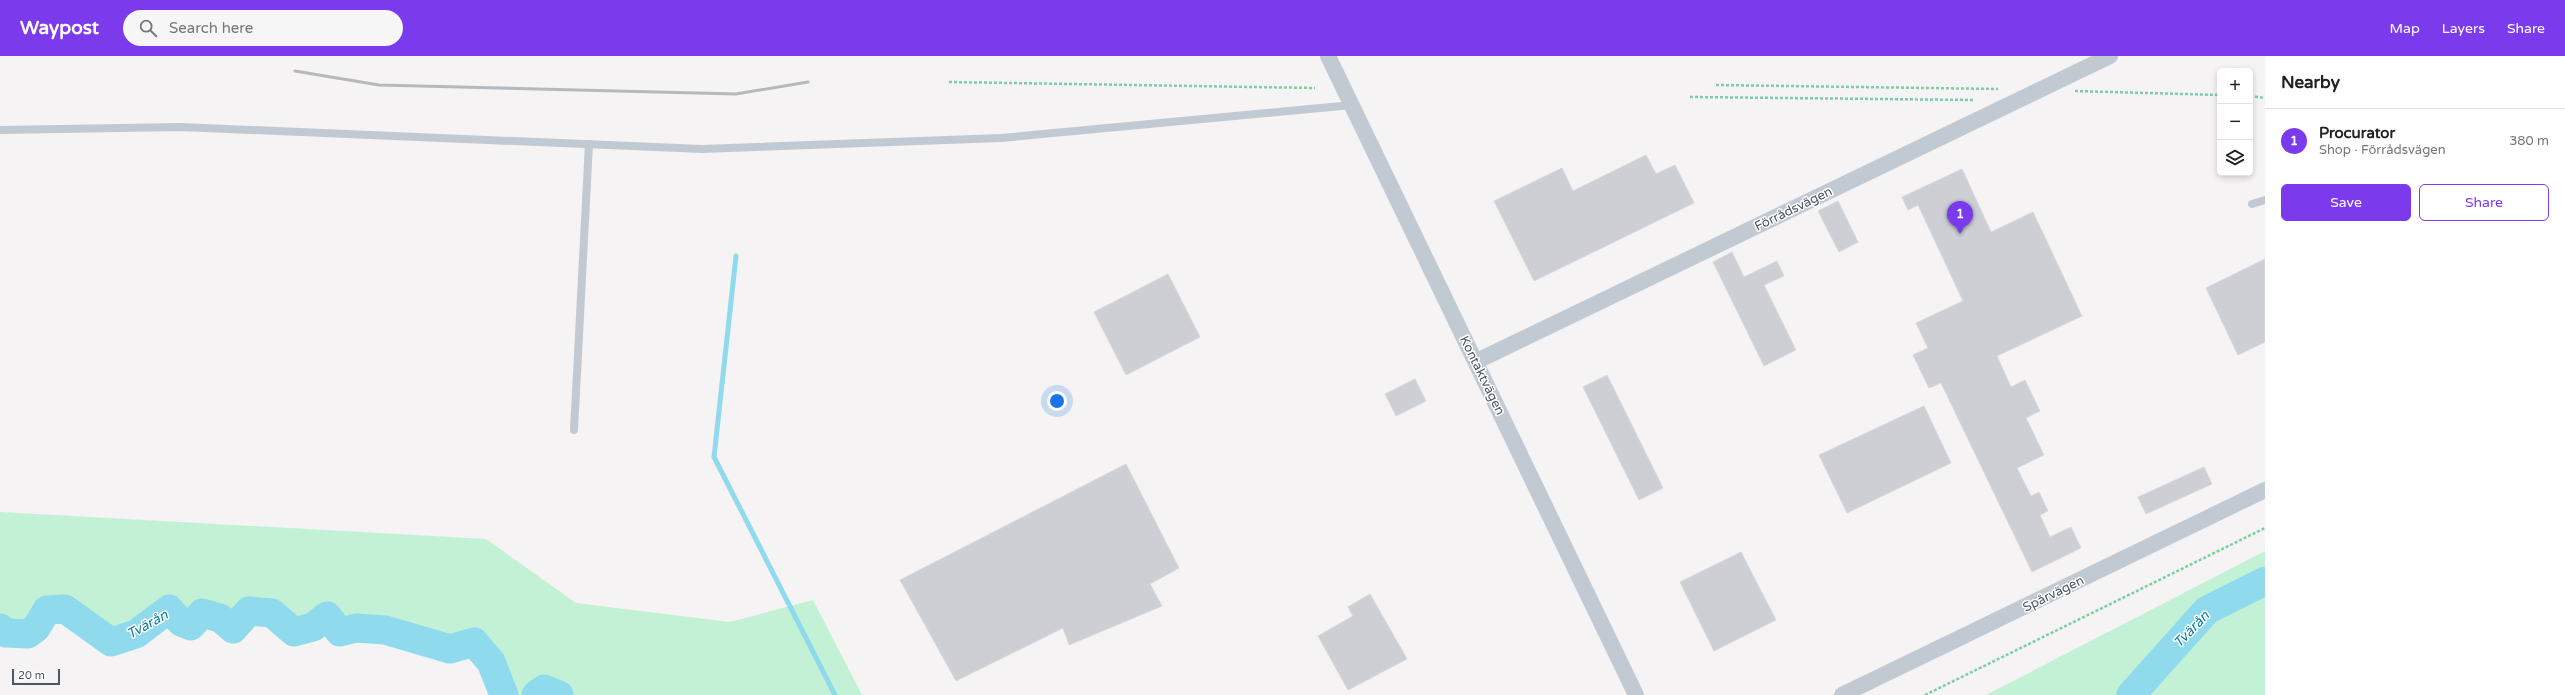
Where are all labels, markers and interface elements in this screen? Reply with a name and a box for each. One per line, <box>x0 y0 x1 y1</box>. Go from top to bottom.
search box <box>123 10 403 46</box>
text: Waypost <box>20 17 99 39</box>
icon: search <box>137 17 159 39</box>
text: Search here <box>169 19 253 37</box>
text: Map <box>2390 20 2420 37</box>
text: Layers <box>2442 20 2485 37</box>
text: Share <box>2507 20 2545 37</box>
map controls <box>2217 68 2253 176</box>
button: + <box>2217 68 2253 104</box>
text: Nearby <box>2281 72 2340 93</box>
button: − <box>2217 104 2253 140</box>
text: Procurator <box>2319 124 2395 142</box>
text: 1 <box>2290 133 2298 149</box>
text: 380 m <box>2509 133 2549 149</box>
button: layers <box>2217 140 2253 176</box>
text: Shop · Förrådsvägen <box>2319 142 2446 158</box>
street label: Förrådsvägen <box>1752 183 1835 235</box>
button: Save <box>2281 184 2411 221</box>
button: Share <box>2419 184 2549 221</box>
pin: 1 <box>1947 201 1973 234</box>
street label: Kontaktvägen <box>1456 333 1508 418</box>
your location <box>1047 391 1067 411</box>
street label: Spårvägen <box>2020 572 2087 616</box>
water label: Tvärån <box>124 606 171 643</box>
water label: Tvärån <box>2170 607 2213 651</box>
scale bar <box>12 667 60 686</box>
text: 20 m <box>18 669 45 682</box>

